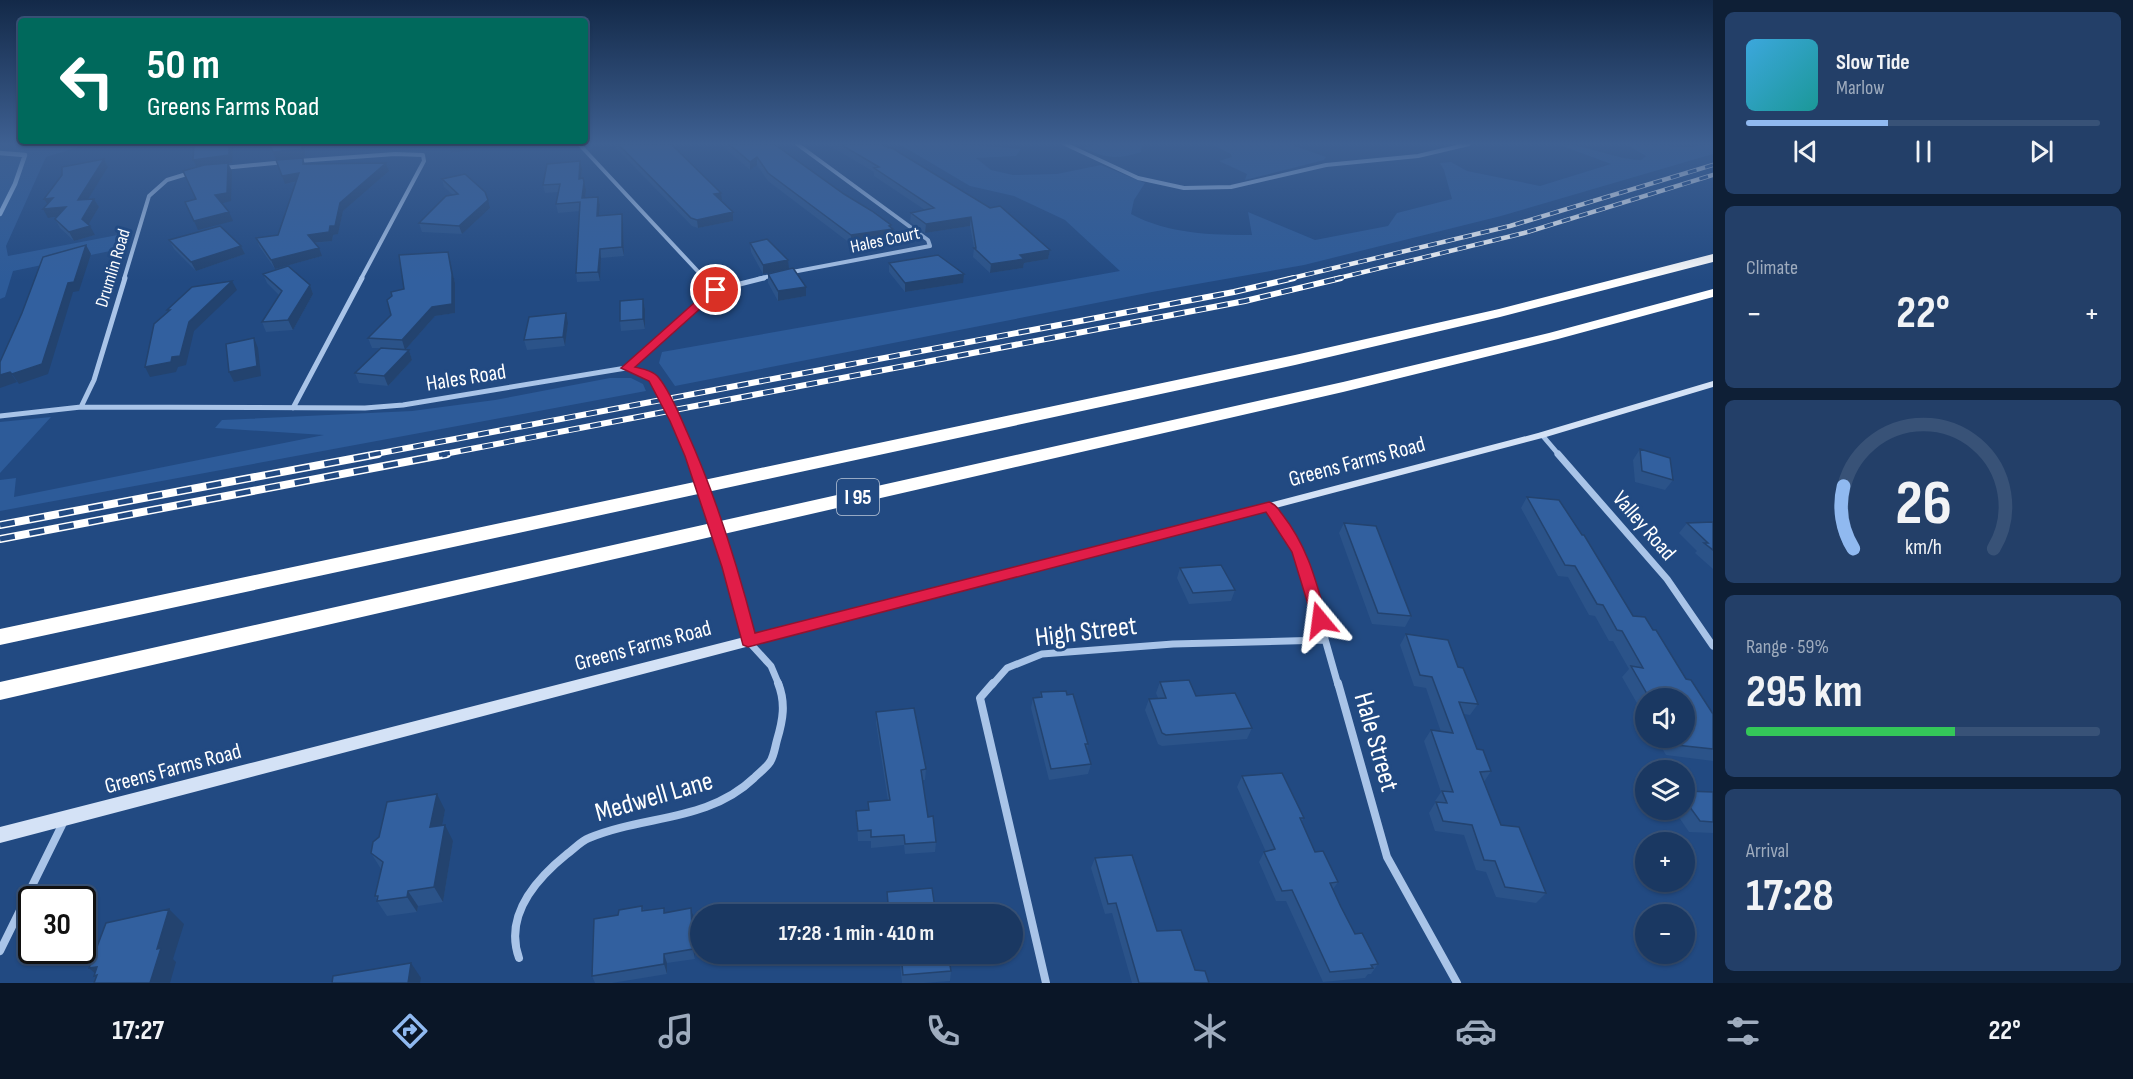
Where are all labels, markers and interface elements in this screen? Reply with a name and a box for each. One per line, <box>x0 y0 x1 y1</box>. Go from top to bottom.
text: 50 m <box>147 40 220 91</box>
icon: left <box>48 42 126 120</box>
text: Slow Tide <box>1836 49 1910 76</box>
text: Marlow <box>1836 76 1884 100</box>
text: Greens Farms Road <box>147 91 319 123</box>
icon: previous <box>1789 135 1822 168</box>
icon: pause <box>1907 135 1940 168</box>
icon: next <box>2025 135 2058 168</box>
street label: Hales Court <box>848 222 922 258</box>
street label: Drumlin Road <box>91 226 135 310</box>
text: Climate <box>1746 256 1798 280</box>
pin <box>690 264 741 315</box>
icon: arrive <box>699 273 732 306</box>
text: 22° <box>1896 286 1950 341</box>
text: − <box>1746 294 1762 334</box>
text: + <box>2084 294 2100 334</box>
street label: Hales Road <box>424 358 508 398</box>
street label: Greens Farms Road <box>1286 431 1428 493</box>
text: 26 <box>1895 467 1951 542</box>
road number: I 95 <box>837 479 879 515</box>
street label: Valley Road <box>1607 486 1681 566</box>
text: km/h <box>1904 535 1942 560</box>
position arrow <box>1288 588 1352 652</box>
street label: High Street <box>1033 610 1139 654</box>
street label: Greens Farms Road <box>572 615 714 677</box>
text: Range · 59% <box>1746 635 1829 659</box>
text: 295 km <box>1746 665 1863 720</box>
map controls <box>1635 688 1695 964</box>
button: sound <box>1635 688 1695 748</box>
street label: Hale Street <box>1347 689 1405 795</box>
street label: Greens Farms Road <box>102 738 244 800</box>
button: layers <box>1635 760 1695 820</box>
street label: Medwell Lane <box>591 765 717 829</box>
button: + <box>1635 832 1695 892</box>
text: Arrival <box>1746 839 1789 863</box>
text: 17:28 <box>1746 869 1834 924</box>
speed limit sign: 30 <box>18 886 96 964</box>
button: − <box>1635 904 1695 964</box>
text: 17:28 · 1 min · 410 m <box>779 920 934 947</box>
icon: directions <box>389 1010 431 1052</box>
icon: music <box>655 1010 697 1052</box>
icon: phone <box>922 1010 964 1052</box>
icon: climate <box>1189 1010 1231 1052</box>
icon: car <box>1455 1010 1497 1052</box>
icon: filters <box>1722 1010 1764 1052</box>
text: 17:27 <box>112 1015 164 1047</box>
text: 22° <box>1988 1015 2021 1047</box>

